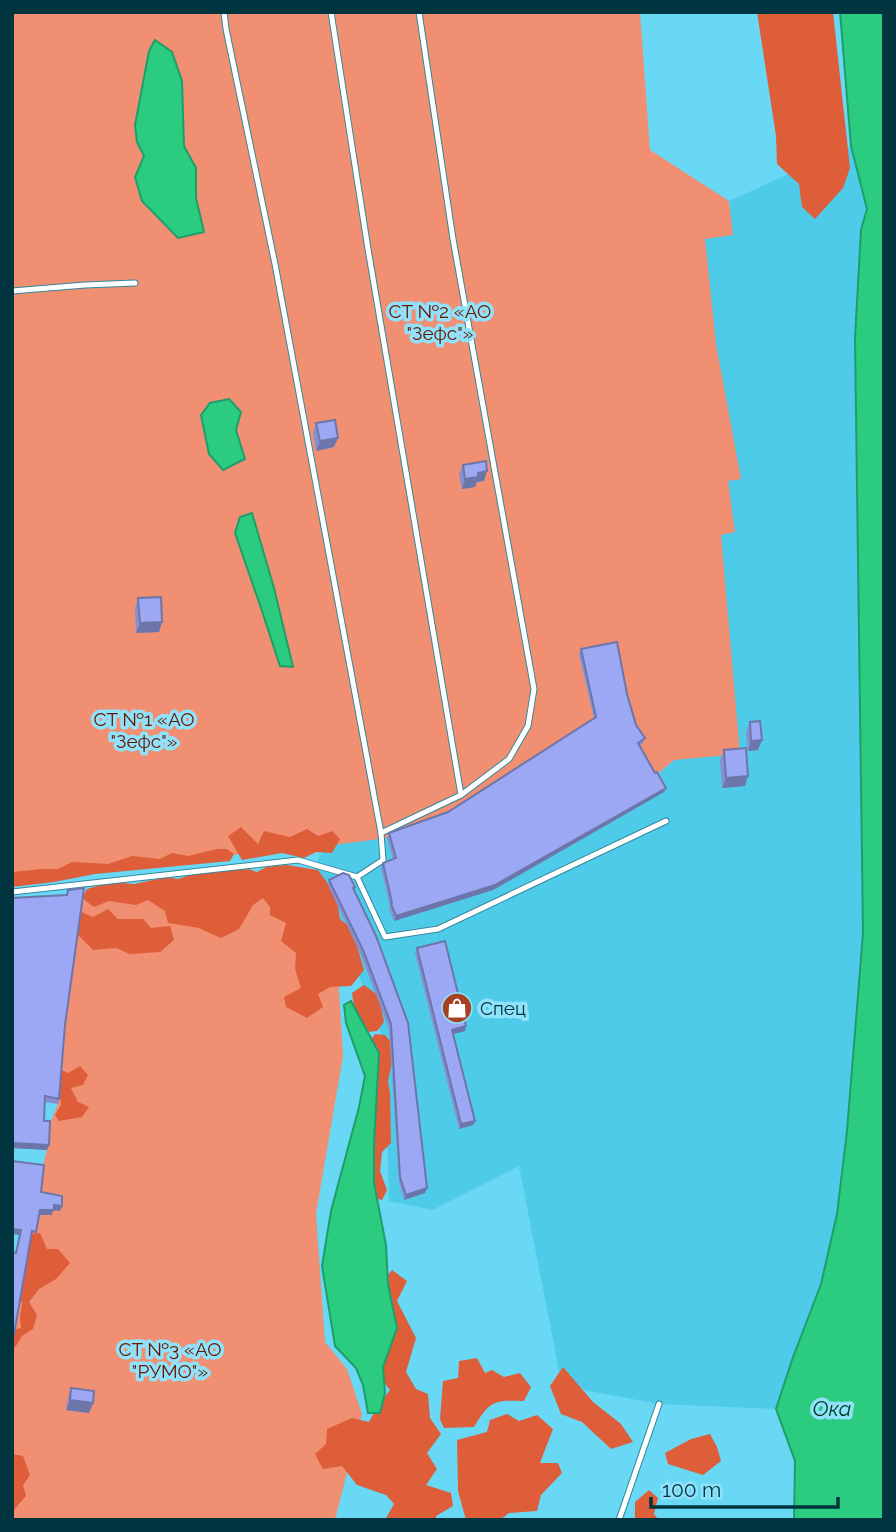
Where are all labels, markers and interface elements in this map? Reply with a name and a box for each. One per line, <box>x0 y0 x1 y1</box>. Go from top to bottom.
park label: СТ №2 «АО "Зефс"» <box>389 300 491 344</box>
park label: СТ №1 «АО "Зефс"» <box>93 708 195 752</box>
shop icon: Спец <box>440 991 474 1025</box>
place label: Спец <box>480 997 526 1019</box>
park label: СТ №3 «АО "РУМО"» <box>118 1338 222 1382</box>
water label: Ока <box>813 1396 851 1421</box>
scale bar <box>651 1466 838 1510</box>
text: 100 m <box>662 1477 721 1502</box>

